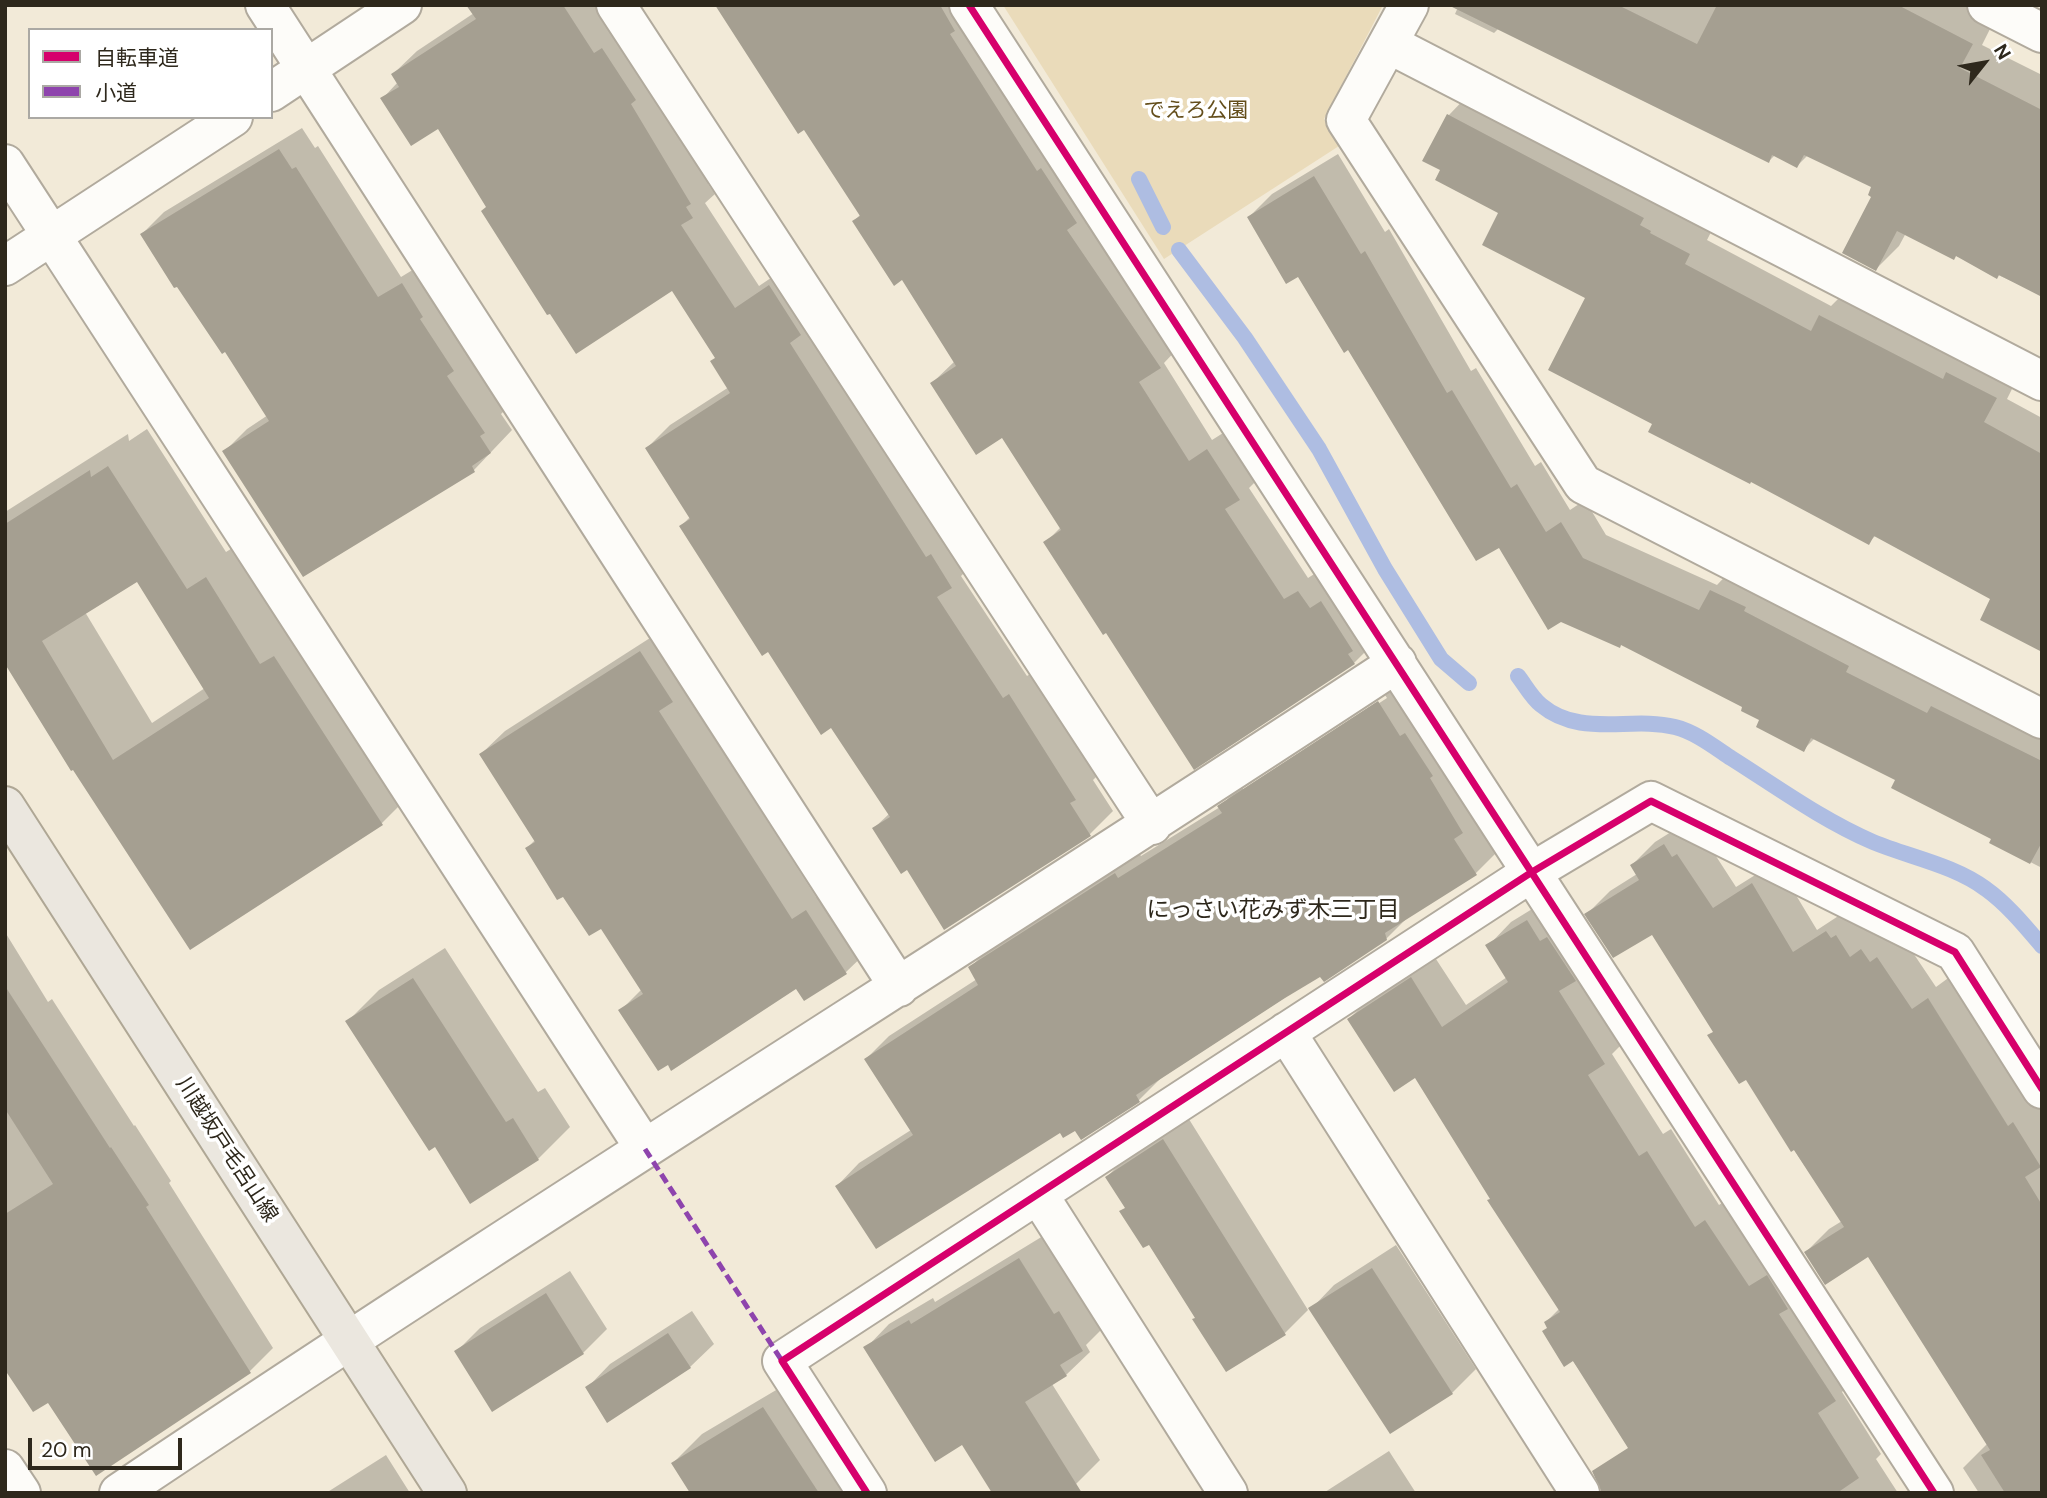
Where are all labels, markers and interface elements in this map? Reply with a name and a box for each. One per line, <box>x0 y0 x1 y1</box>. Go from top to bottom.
legend <box>28 28 273 119</box>
north arrow <box>1949 28 2019 98</box>
text: N <box>1988 40 2017 64</box>
text: 自転車道 <box>95 44 179 72</box>
text: 小道 <box>95 79 137 107</box>
park label: でえろ公園 <box>1144 98 1248 124</box>
district label: にっさい花みず木三丁目 <box>1147 897 1399 925</box>
street label: 川越坂戸毛呂山線 <box>170 1073 282 1227</box>
scale bar <box>32 1424 186 1468</box>
text: 20 m <box>41 1436 92 1464</box>

